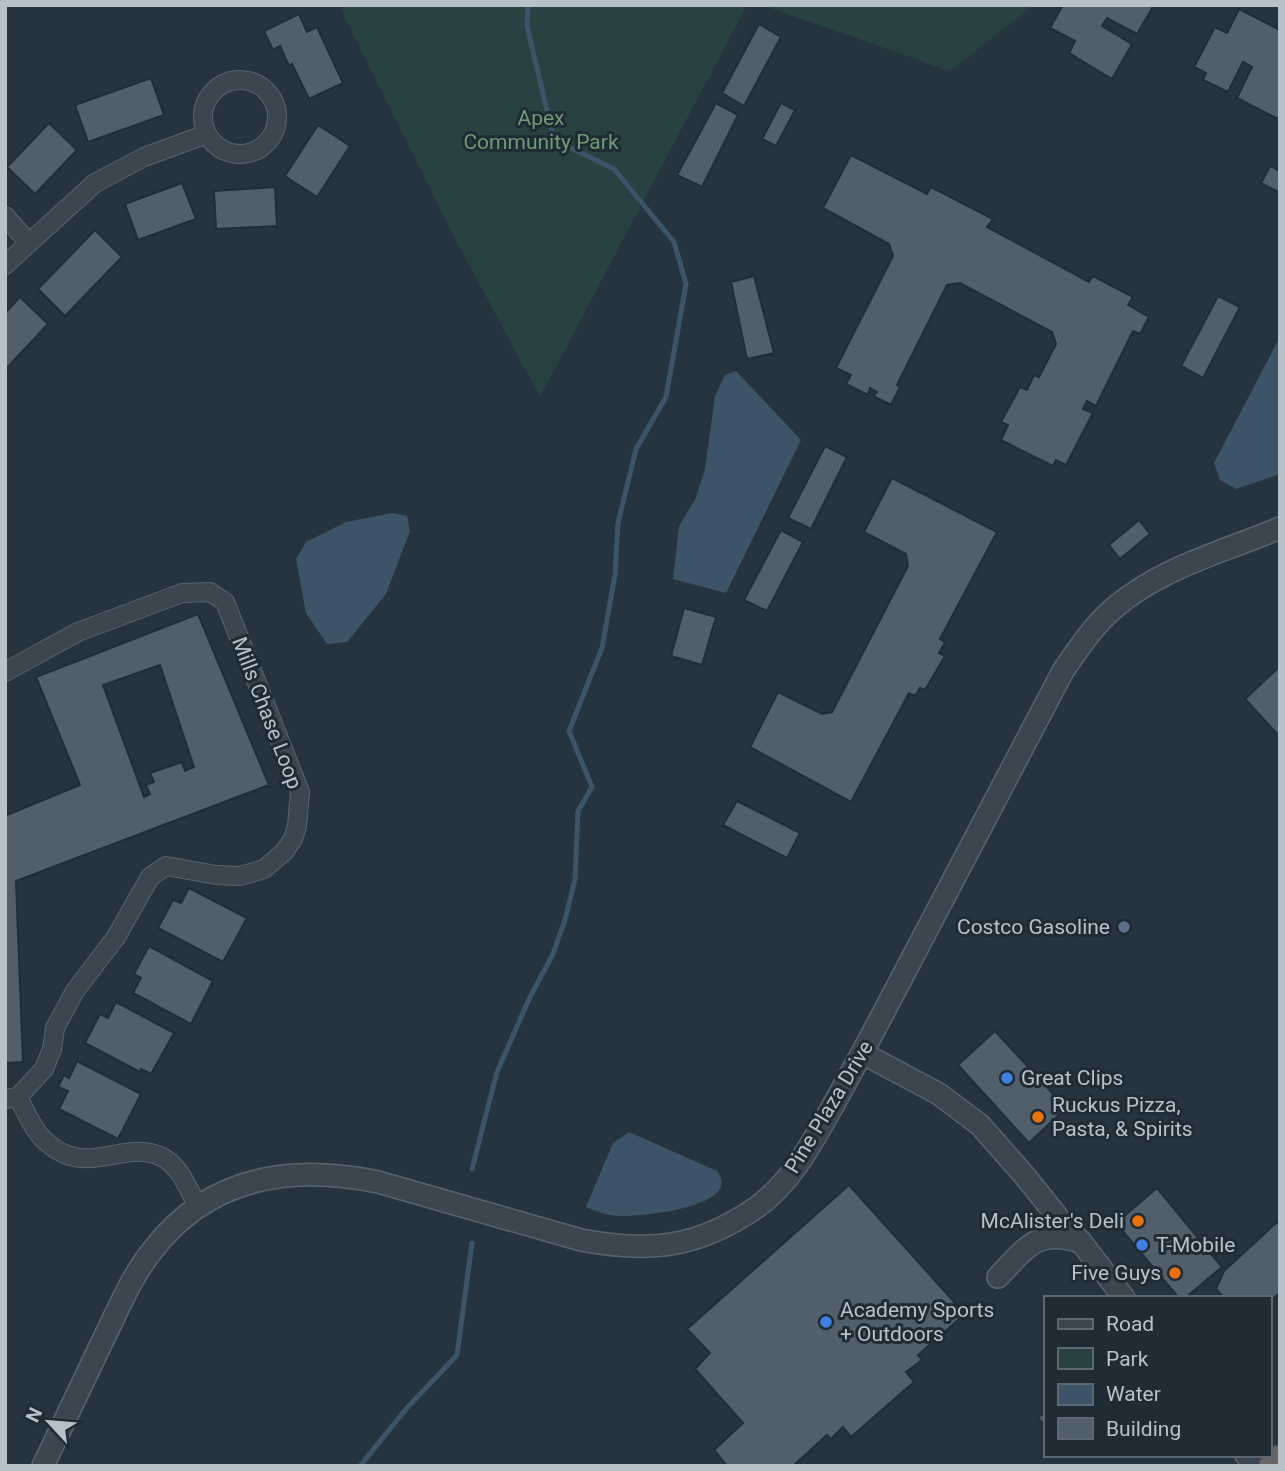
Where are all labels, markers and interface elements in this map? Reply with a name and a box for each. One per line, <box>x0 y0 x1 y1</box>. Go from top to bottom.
park label: Apex Community Park <box>463 106 619 154</box>
street label: Mills Chase Loop <box>227 634 307 792</box>
place label: Costco Gasoline <box>957 915 1110 939</box>
marker: Costco Gasoline <box>1116 919 1132 935</box>
street label: Pine Plaza Drive <box>780 1036 878 1178</box>
place label: Great Clips <box>1021 1066 1123 1090</box>
marker: Great Clips <box>999 1070 1015 1086</box>
place label: Ruckus Pizza, Pasta, & Spirits <box>1052 1093 1193 1141</box>
marker: Ruckus Pizza, Pasta, & Spirits <box>1030 1109 1046 1125</box>
place label: McAlister's Deli <box>981 1209 1124 1233</box>
marker: McAlister's Deli <box>1130 1213 1146 1229</box>
place label: T-Mobile <box>1156 1233 1235 1257</box>
marker: T-Mobile <box>1134 1237 1150 1253</box>
place label: Five Guys <box>1071 1261 1161 1285</box>
marker: Five Guys <box>1167 1265 1183 1281</box>
legend <box>1044 1296 1271 1457</box>
place label: Academy Sports + Outdoors <box>840 1298 994 1346</box>
text: Road <box>1106 1312 1154 1336</box>
marker: Academy Sports + Outdoors <box>818 1314 834 1330</box>
text: Park <box>1106 1347 1149 1371</box>
text: Water <box>1106 1382 1161 1406</box>
north arrow <box>14 1387 84 1457</box>
text: N <box>21 1404 47 1426</box>
text: Building <box>1106 1417 1181 1441</box>

